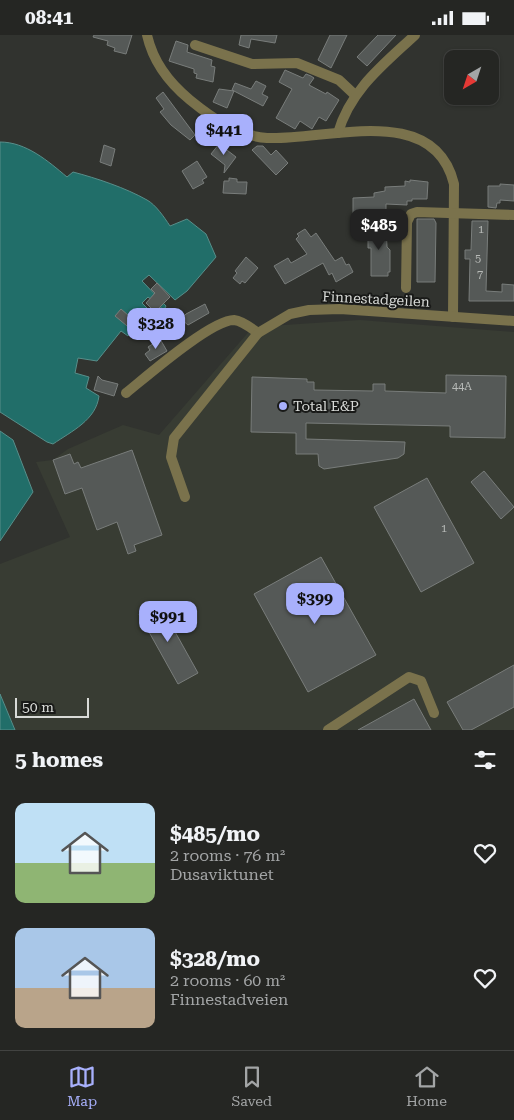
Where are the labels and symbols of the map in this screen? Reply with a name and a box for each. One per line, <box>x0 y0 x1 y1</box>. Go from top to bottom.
north arrow <box>444 50 499 105</box>
pin: $441 <box>194 113 254 156</box>
pin: $485 <box>349 209 409 251</box>
house number: 1 <box>478 223 484 236</box>
house number: 5 <box>475 252 481 265</box>
house number: 7 <box>477 268 483 281</box>
street label: Finnestadgeilen <box>322 288 430 310</box>
pin: $328 <box>126 307 186 350</box>
house number: 44A <box>452 380 472 393</box>
place label: Total E&P <box>293 398 359 414</box>
marker: Total E&P <box>277 400 289 412</box>
house number: 1 <box>441 522 447 535</box>
pin: $399 <box>285 583 345 625</box>
pin: $991 <box>138 601 198 643</box>
scale bar <box>15 695 89 718</box>

